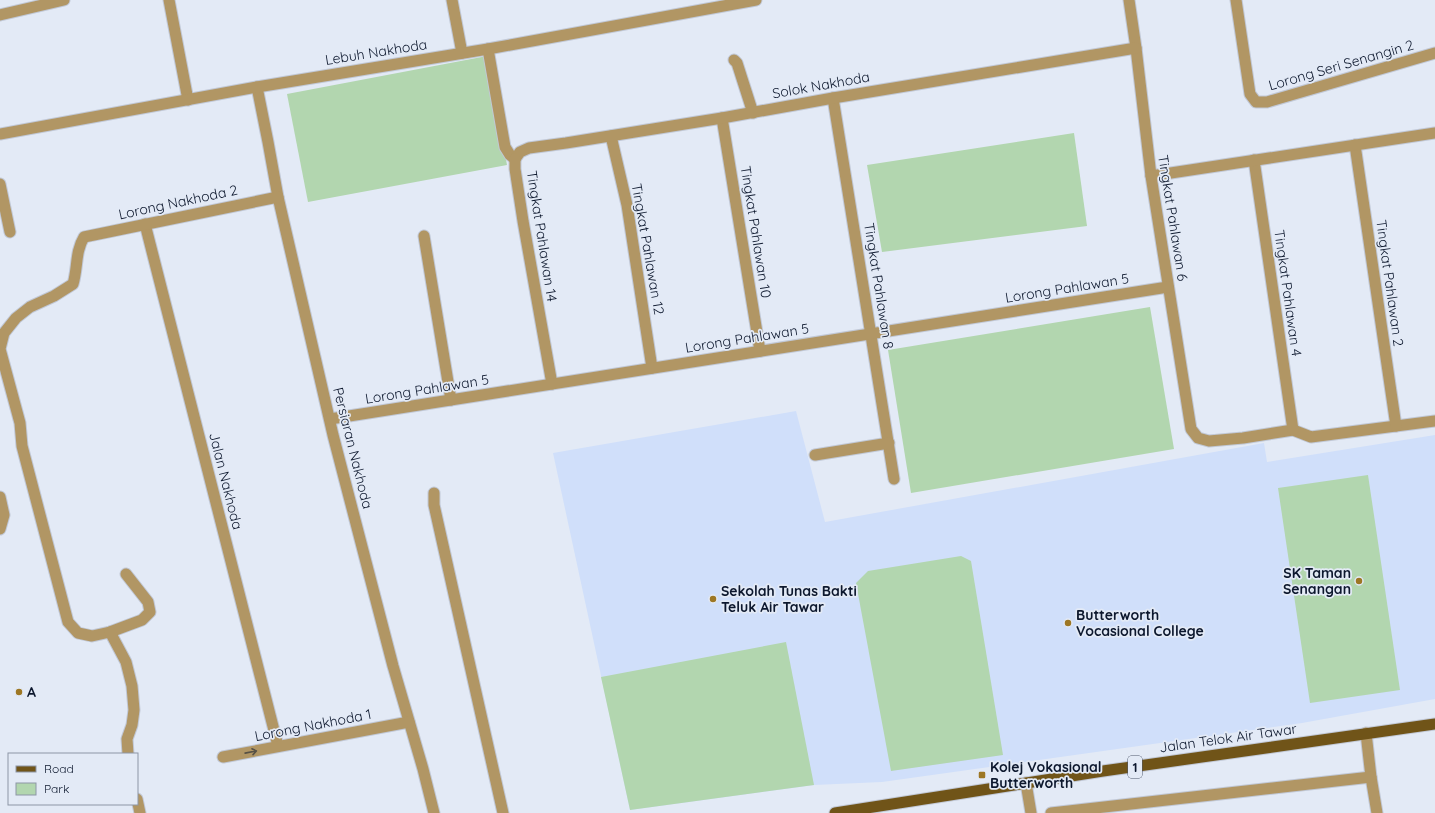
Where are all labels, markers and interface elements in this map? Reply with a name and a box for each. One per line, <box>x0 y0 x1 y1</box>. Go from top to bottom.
street label: Lebuh Nakhoda <box>324 35 428 69</box>
street label: Lorong Seri Senangin 2 <box>1266 36 1416 94</box>
street label: Solok Nakhoda <box>771 68 871 102</box>
street label: Tingkat Pahlawan 6 <box>1154 154 1192 283</box>
street label: Tingkat Pahlawan 10 <box>737 165 775 299</box>
street label: Tingkat Pahlawan 14 <box>523 169 561 303</box>
street label: Lorong Nakhoda 2 <box>117 181 239 223</box>
street label: Tingkat Pahlawan 12 <box>628 182 668 316</box>
street label: Tingkat Pahlawan 2 <box>1372 218 1408 348</box>
street label: Tingkat Pahlawan 8 <box>860 222 898 350</box>
street label: Tingkat Pahlawan 4 <box>1270 229 1306 357</box>
street label: Lorong Pahlawan 5 <box>1004 269 1130 307</box>
street label: Lorong Pahlawan 5 <box>684 319 810 357</box>
street label: Lorong Pahlawan 5 <box>364 370 490 408</box>
street label: Persiaran Nakhoda <box>329 385 377 511</box>
street label: Jalan Nakhoda <box>205 431 247 531</box>
place label: SK Taman Senangan <box>1283 564 1351 598</box>
marker: SK Taman Senangan <box>1354 576 1364 586</box>
place label: Sekolah Tunas Bakti Teluk Air Tawar <box>721 582 857 616</box>
marker: Sekolah Tunas Bakti Teluk Air Tawar <box>708 594 718 604</box>
place label: Butterworth Vocasional College <box>1076 606 1204 640</box>
marker: Butterworth Vocasional College <box>1063 618 1073 628</box>
place label: A <box>27 683 36 701</box>
marker: A <box>14 687 24 697</box>
street label: Lorong Nakhoda 1 <box>253 705 373 745</box>
street label: Jalan Telok Air Tawar <box>1158 719 1299 757</box>
one-way arrow <box>244 747 257 755</box>
legend <box>8 753 138 805</box>
road number: 1 <box>1128 756 1142 778</box>
place label: Kolej Vokasional Butterworth <box>990 758 1102 792</box>
text: Road <box>44 761 74 776</box>
marker: Kolej Vokasional Butterworth <box>977 770 987 780</box>
text: Park <box>44 781 69 796</box>

